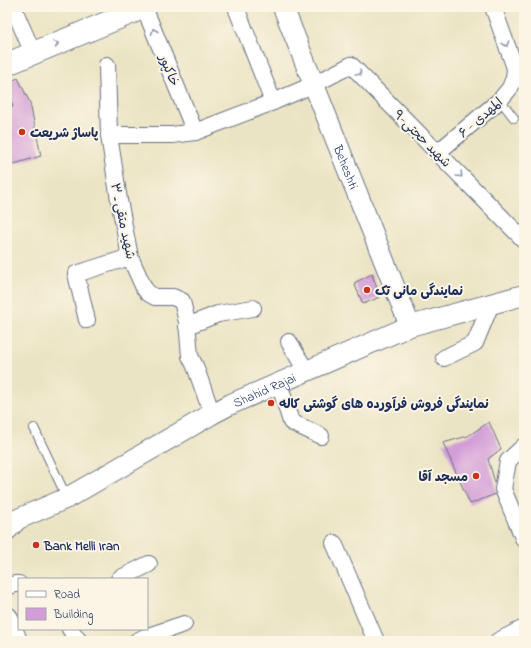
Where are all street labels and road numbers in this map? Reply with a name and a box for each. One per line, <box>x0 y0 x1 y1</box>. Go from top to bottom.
street label: خاکپور <box>153 51 184 89</box>
street label: المهدی - ۶ <box>455 93 507 143</box>
street label: شهید حجتی-۹ <box>389 106 455 172</box>
street label: Beheshti <box>327 141 363 192</box>
street label: شهید متقی ـ ۳ <box>105 181 140 261</box>
street label: Shahid Rajai <box>230 369 299 413</box>

